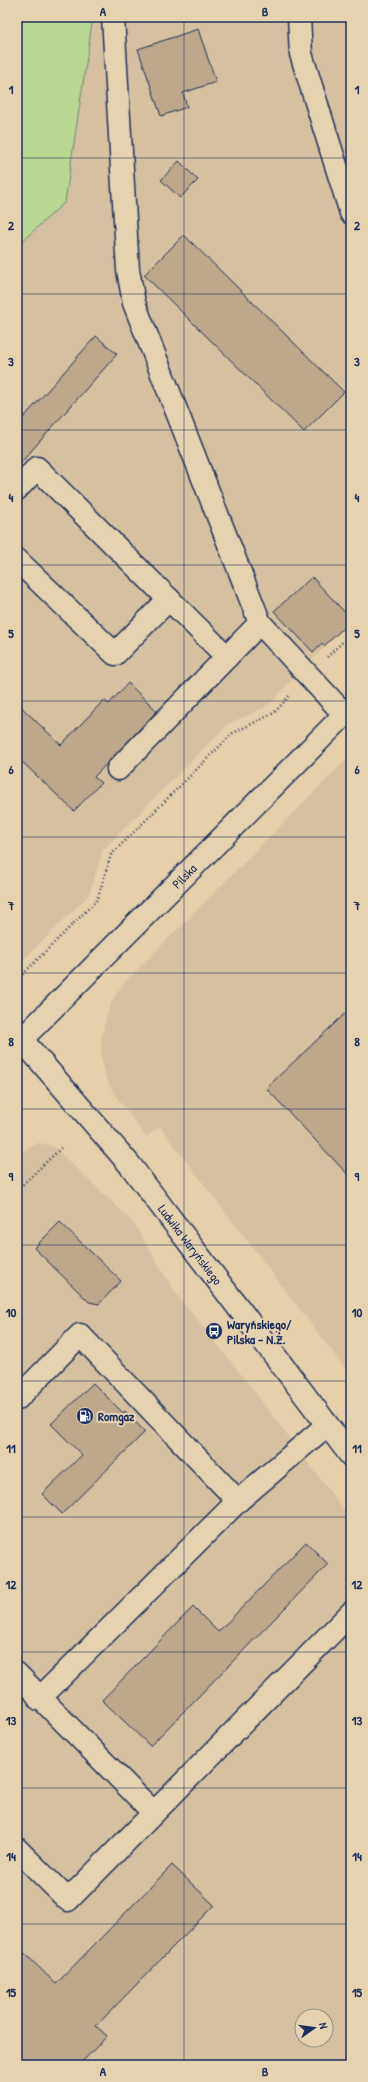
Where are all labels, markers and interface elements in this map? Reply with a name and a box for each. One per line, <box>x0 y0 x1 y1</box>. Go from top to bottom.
text: A <box>100 2 107 20</box>
text: B <box>262 2 269 20</box>
text: 1 <box>9 80 14 98</box>
text: 1 <box>355 80 360 98</box>
text: 2 <box>8 216 15 234</box>
text: 2 <box>354 216 361 234</box>
text: 3 <box>8 352 14 370</box>
text: 3 <box>354 352 360 370</box>
text: 4 <box>9 488 14 506</box>
text: 4 <box>355 488 360 506</box>
text: 5 <box>8 624 14 642</box>
text: 5 <box>354 624 360 642</box>
text: 6 <box>8 760 14 778</box>
text: 6 <box>354 760 360 778</box>
street label: Pilska <box>168 860 200 892</box>
text: 7 <box>7 896 15 914</box>
text: 7 <box>353 896 361 914</box>
text: 8 <box>8 1032 14 1050</box>
text: 8 <box>354 1032 360 1050</box>
text: 9 <box>9 1167 14 1185</box>
text: 9 <box>355 1167 360 1185</box>
street label: Ludwika Waryńskiego <box>154 1201 227 1288</box>
text: 10 <box>6 1303 16 1321</box>
text: 10 <box>352 1303 362 1321</box>
place label: Waryńskiego/ Pilska - N.Ż. <box>227 1315 292 1348</box>
bus stop icon: Waryńskiego/ Pilska - N.Ż. <box>204 1321 224 1341</box>
fuel station icon: Romgaz <box>75 1406 95 1426</box>
place label: Romgaz <box>98 1407 135 1426</box>
text: 11 <box>6 1439 16 1457</box>
text: 11 <box>352 1439 362 1457</box>
text: 12 <box>6 1575 17 1593</box>
text: 12 <box>352 1575 363 1593</box>
text: 13 <box>6 1711 16 1729</box>
text: 13 <box>352 1711 362 1729</box>
text: 14 <box>6 1847 16 1865</box>
text: 14 <box>352 1847 362 1865</box>
text: 15 <box>6 1983 17 2001</box>
text: 15 <box>352 1983 363 2001</box>
north arrow <box>294 2008 334 2048</box>
text: N <box>316 2021 331 2030</box>
text: A <box>100 2062 107 2080</box>
text: B <box>262 2062 269 2080</box>

